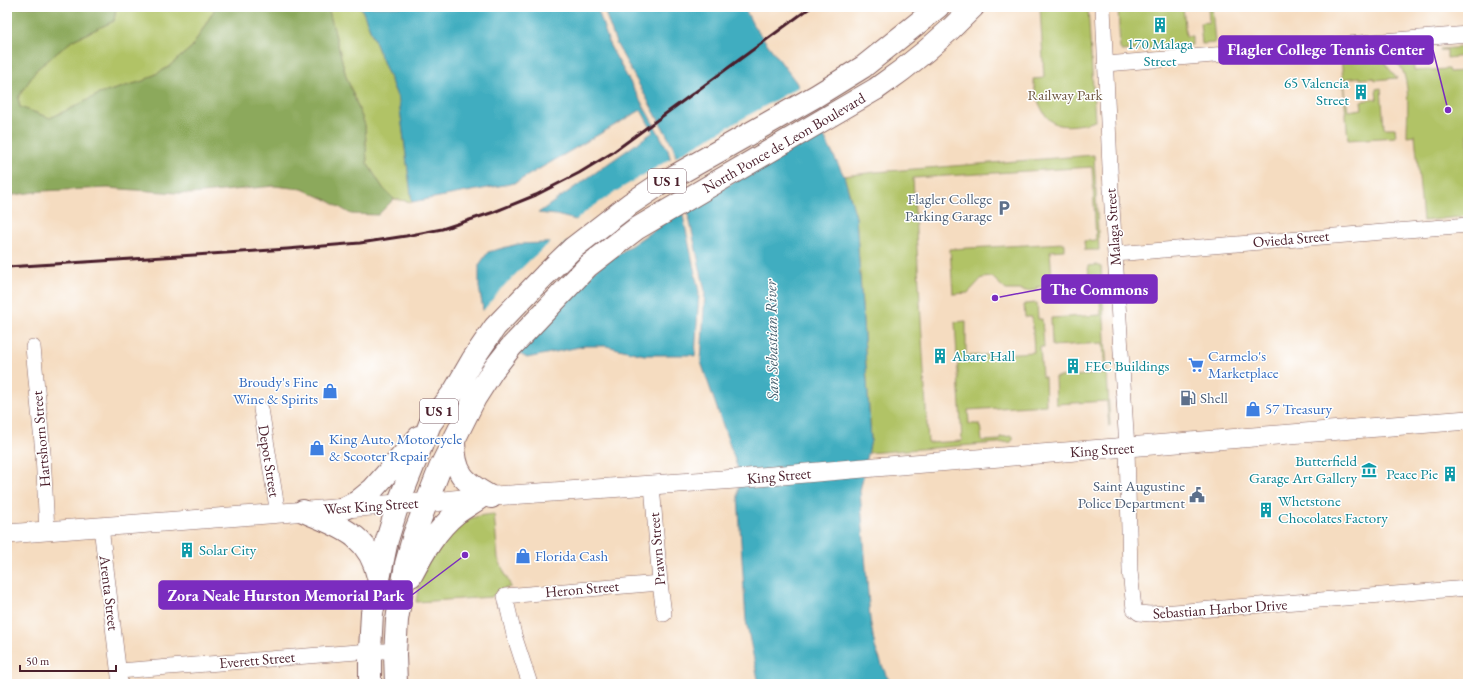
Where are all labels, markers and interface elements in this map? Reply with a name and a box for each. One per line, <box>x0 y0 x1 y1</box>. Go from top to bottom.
building icon: 170 Malaga Street <box>1151 16 1169 34</box>
place label: 170 Malaga Street <box>1127 34 1193 70</box>
callout: Flagler College Tennis Center <box>1219 36 1433 64</box>
text: Flagler College Tennis Center <box>1227 39 1425 60</box>
place label: 65 Valencia Street <box>1284 73 1349 109</box>
building icon: 65 Valencia Street <box>1352 83 1370 101</box>
park label: Railway Park <box>1028 85 1103 104</box>
street label: North Ponce de Leon Boulevard <box>699 88 869 197</box>
road number: US 1 <box>648 169 686 193</box>
street label: Malaga Street <box>1100 188 1125 266</box>
place label: Flagler College Parking Garage <box>905 189 992 225</box>
parking icon: Flagler College Parking Garage <box>995 199 1013 217</box>
street label: Ovieda Street <box>1252 226 1330 251</box>
callout: The Commons <box>1042 275 1157 303</box>
water label: San Sebastian River <box>760 278 783 402</box>
text: The Commons <box>1050 279 1149 300</box>
place label: Abare Hall <box>951 346 1015 365</box>
place label: Carmelo's Marketplace <box>1208 346 1279 382</box>
building icon: Abare Hall <box>931 347 949 365</box>
place label: FEC Buildings <box>1085 356 1169 375</box>
supermarket icon: Carmelo's Marketplace <box>1187 356 1205 374</box>
building icon: FEC Buildings <box>1064 357 1082 375</box>
place label: Broudy's Fine Wine & Spirits <box>233 372 318 408</box>
shop icon: Broudy's Fine Wine & Spirits <box>321 382 339 400</box>
place label: Shell <box>1200 388 1228 407</box>
fuel station icon: Shell <box>1179 389 1197 407</box>
street label: Hartshorn Street <box>27 390 54 488</box>
road number: US 1 <box>420 399 458 423</box>
place label: 57 Treasury <box>1265 399 1333 418</box>
shop icon: 57 Treasury <box>1244 400 1262 418</box>
street label: Depot Street <box>254 423 285 499</box>
place label: King Auto, Motorcycle & Scooter Repair <box>329 429 462 465</box>
street label: King Street <box>1069 438 1135 461</box>
shop icon: King Auto, Motorcycle & Scooter Repair <box>308 439 326 457</box>
place label: Butterfield Garage Art Gallery <box>1249 451 1357 487</box>
museum icon: Butterfield Garage Art Gallery <box>1360 461 1378 479</box>
street label: King Street <box>746 463 812 488</box>
place label: Peace Pie <box>1386 464 1438 483</box>
building icon: Peace Pie <box>1441 465 1459 483</box>
place label: Saint Augustine Police Department <box>1078 476 1185 512</box>
public building icon: Saint Augustine Police Department <box>1188 486 1206 504</box>
place label: Whetstone Chocolates Factory <box>1278 491 1388 527</box>
street label: West King Street <box>323 493 419 518</box>
building icon: Whetstone Chocolates Factory <box>1257 501 1275 519</box>
street label: Prawn Street <box>644 512 669 586</box>
place label: Solar City <box>199 540 257 559</box>
building icon: Solar City <box>178 541 196 559</box>
place label: Florida Cash <box>535 546 608 565</box>
shop icon: Florida Cash <box>514 547 532 565</box>
street label: Arenta Street <box>95 553 124 632</box>
street label: Heron Street <box>544 576 620 601</box>
callout: Zora Neale Hurston Memorial Park <box>159 581 412 609</box>
text: Zora Neale Hurston Memorial Park <box>167 585 405 606</box>
street label: Sebastian Harbor Drive <box>1152 594 1288 623</box>
scale bar <box>20 647 116 673</box>
street label: Everett Street <box>218 647 296 672</box>
text: 50 m <box>26 653 50 669</box>

